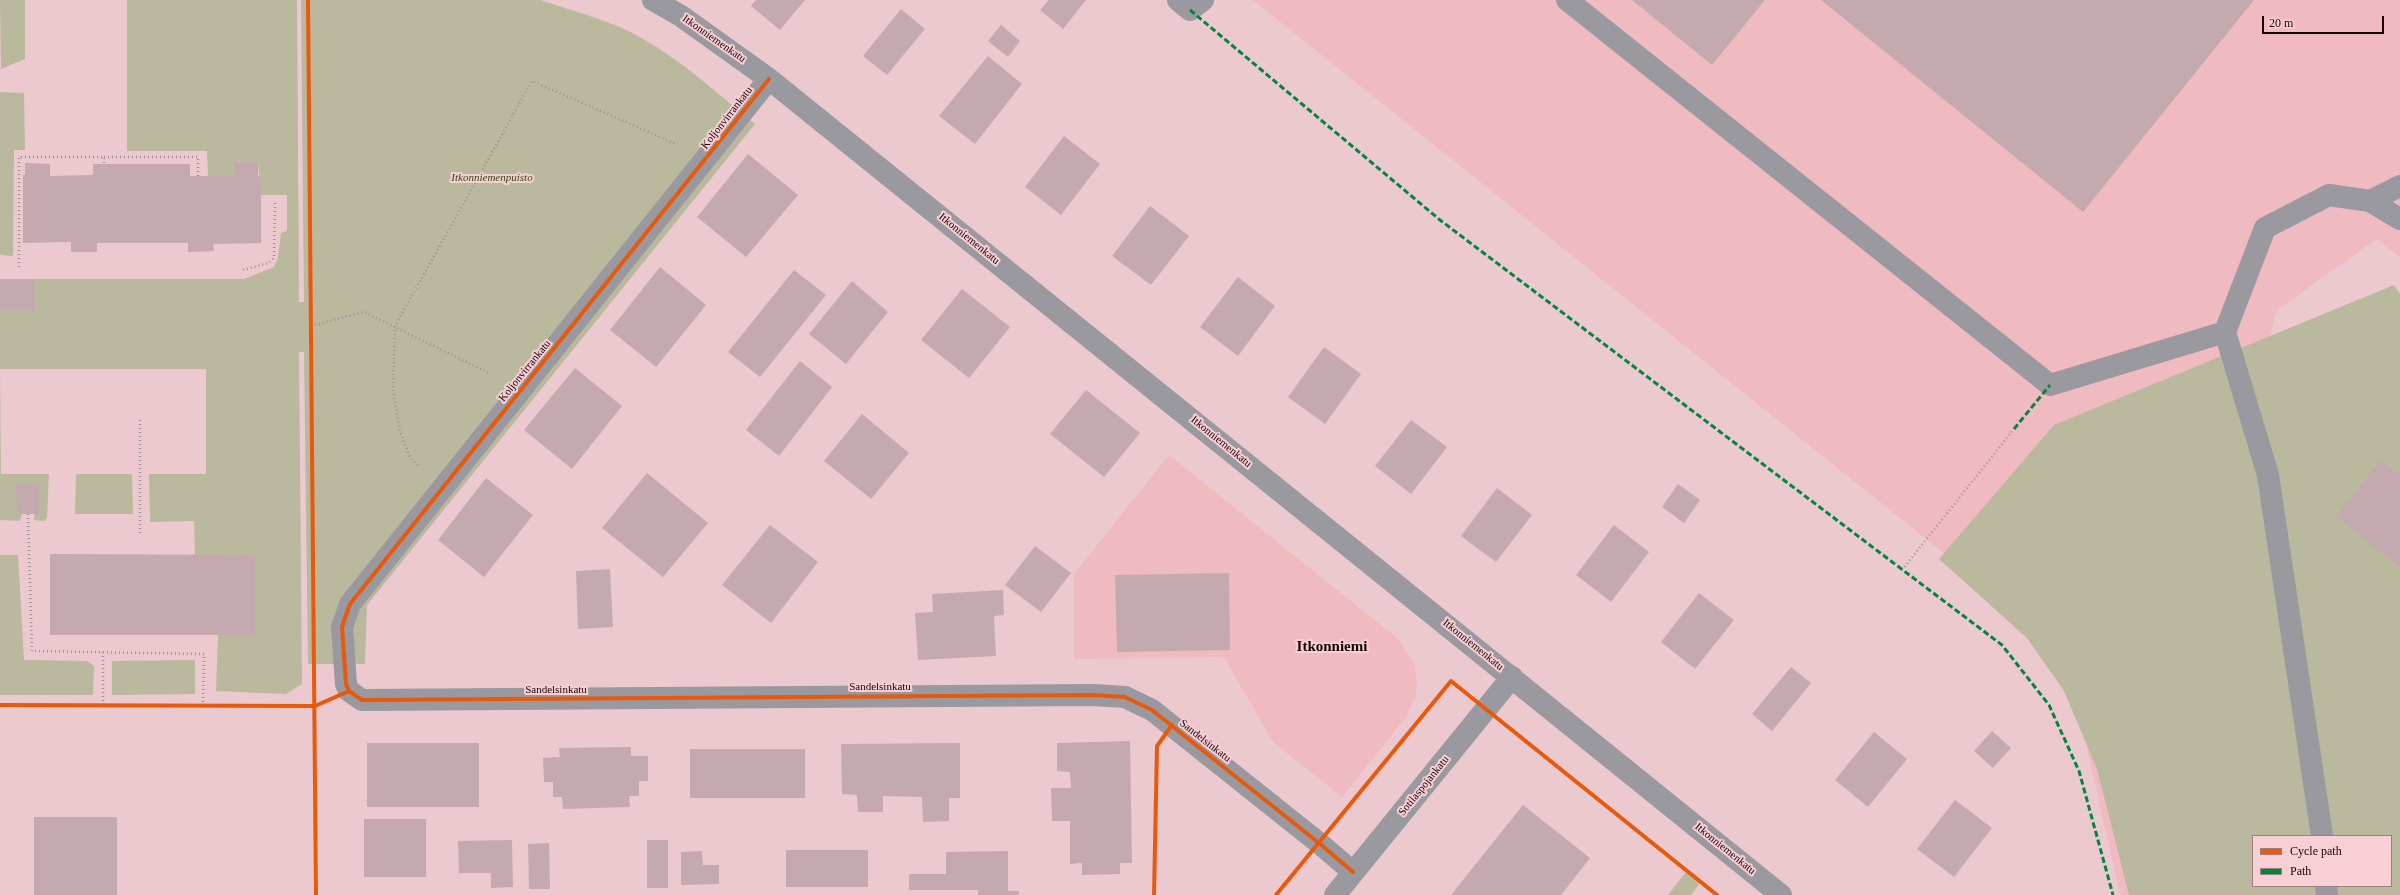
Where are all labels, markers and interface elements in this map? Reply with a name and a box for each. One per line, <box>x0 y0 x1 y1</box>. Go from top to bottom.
scale bar <box>2264 8 2386 34</box>
street label: Itkonniemenkatu <box>680 12 748 66</box>
text: 20 m <box>2269 16 2293 30</box>
street label: Koljonvirrankatu <box>698 84 756 152</box>
park label: Itkonniemenpuisto <box>451 171 533 185</box>
street label: Itkonniemenkatu <box>936 210 1002 268</box>
street label: Koljonvirrankatu <box>496 337 554 405</box>
street label: Itkonniemenkatu <box>1188 413 1254 471</box>
street label: Itkonniemenkatu <box>1440 616 1506 674</box>
district label: Itkonniemi <box>1297 638 1367 656</box>
street label: Sandelsinkatu <box>849 680 911 694</box>
street label: Sandelsinkatu <box>525 683 587 697</box>
street label: Sandelsinkatu <box>1177 717 1233 765</box>
street label: Sotilaspojankatu <box>1396 753 1452 819</box>
street label: Itkonniemenkatu <box>1692 820 1758 878</box>
legend <box>2252 835 2392 887</box>
text: Cycle path <box>2290 844 2342 858</box>
text: Path <box>2290 864 2311 878</box>

